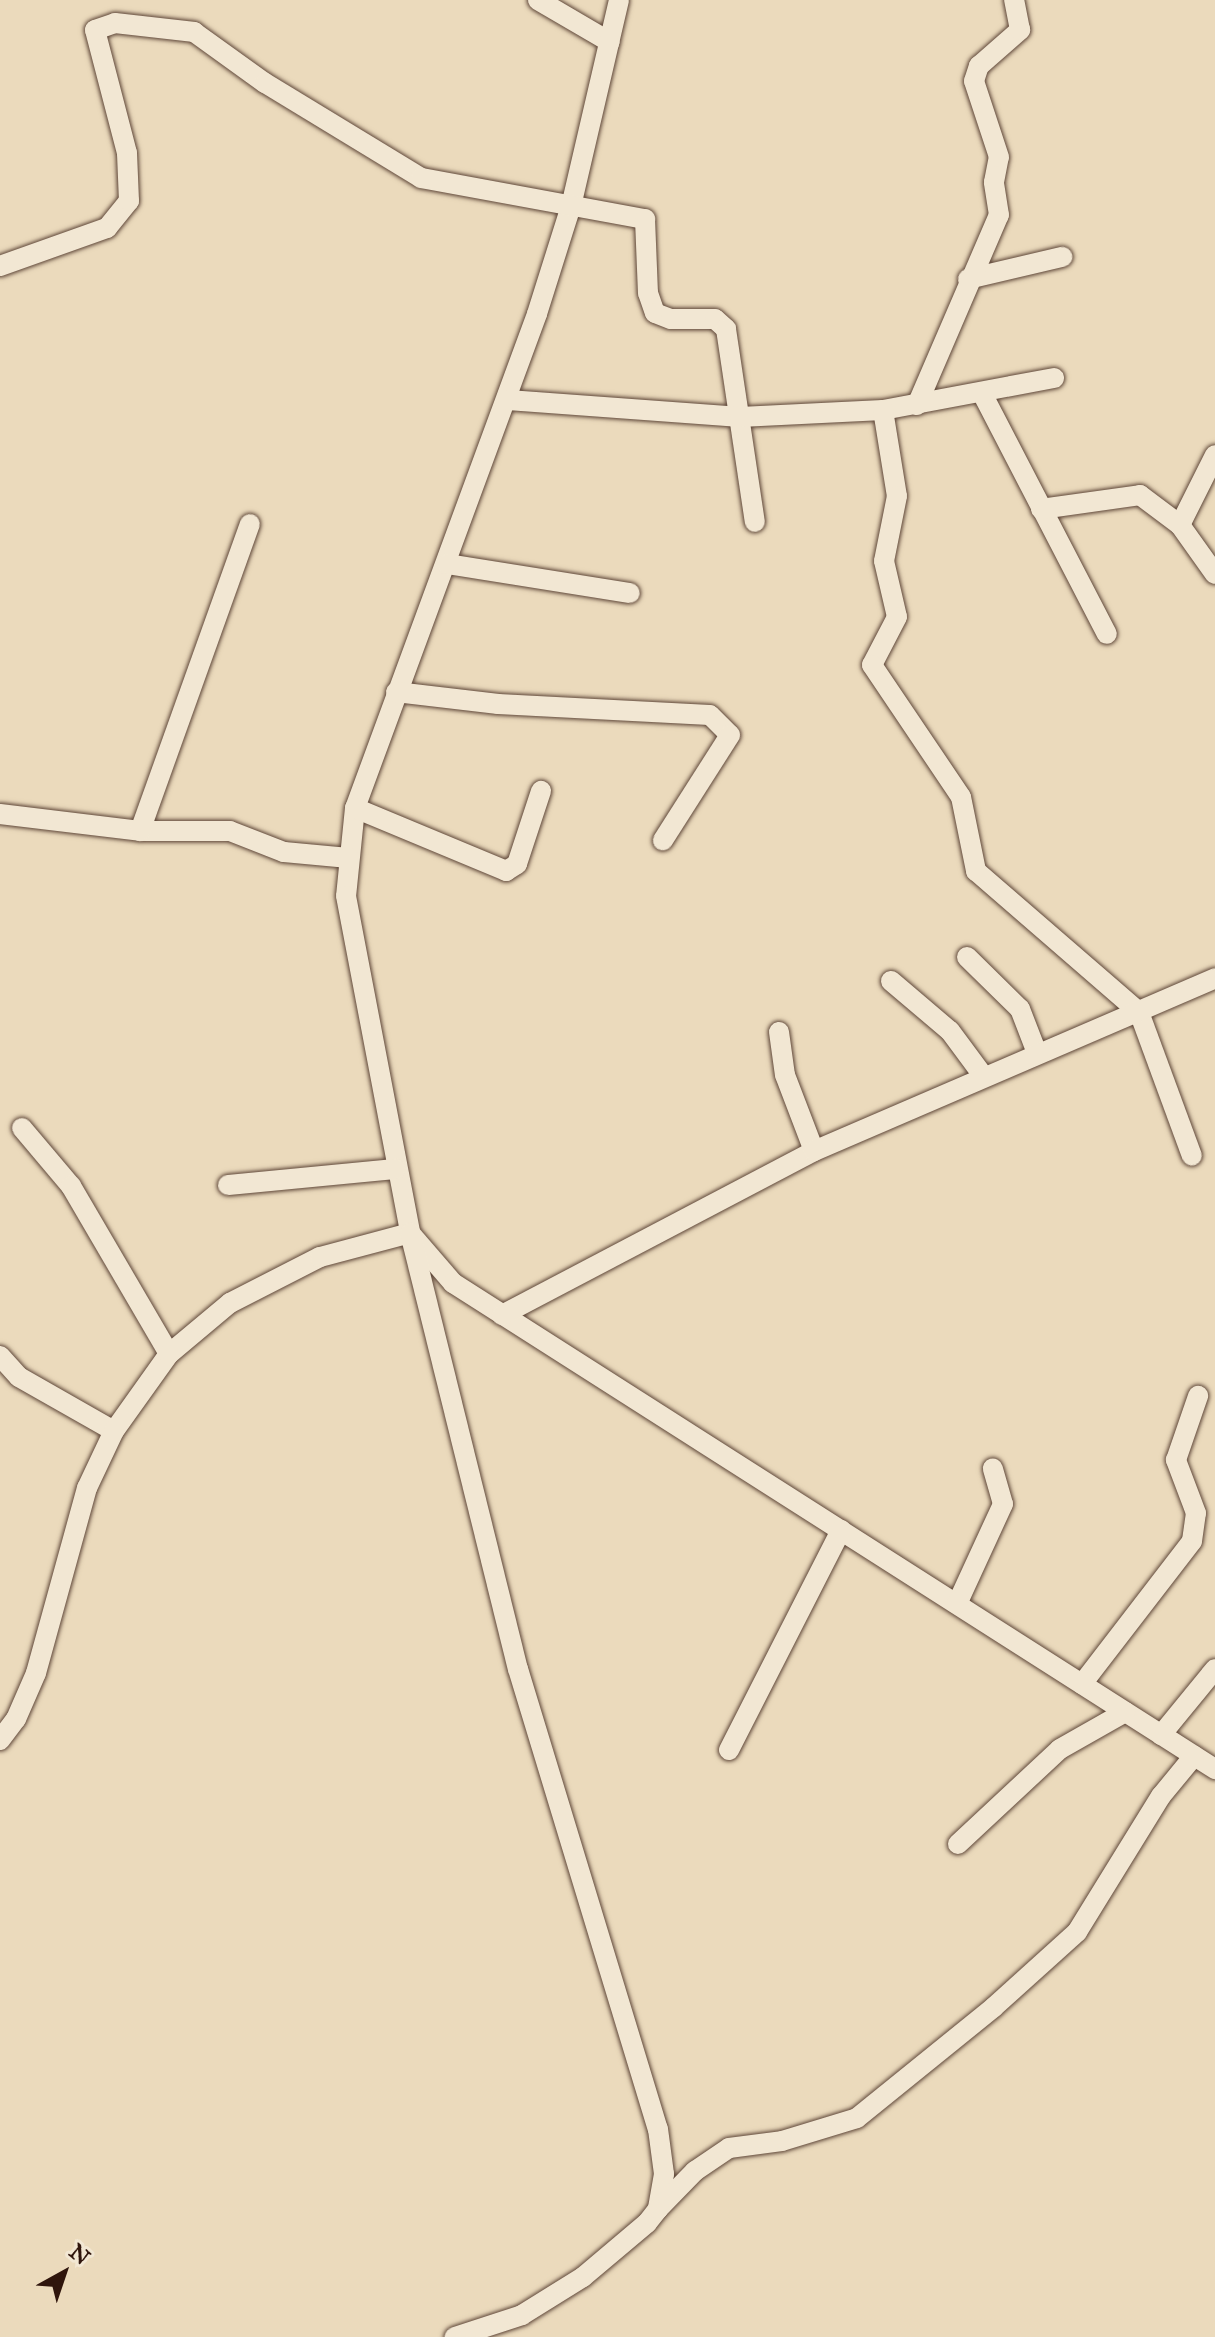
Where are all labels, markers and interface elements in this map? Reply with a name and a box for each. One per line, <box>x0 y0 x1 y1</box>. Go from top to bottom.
north arrow <box>24 2233 104 2313</box>
text: N <box>64 2238 96 2271</box>

